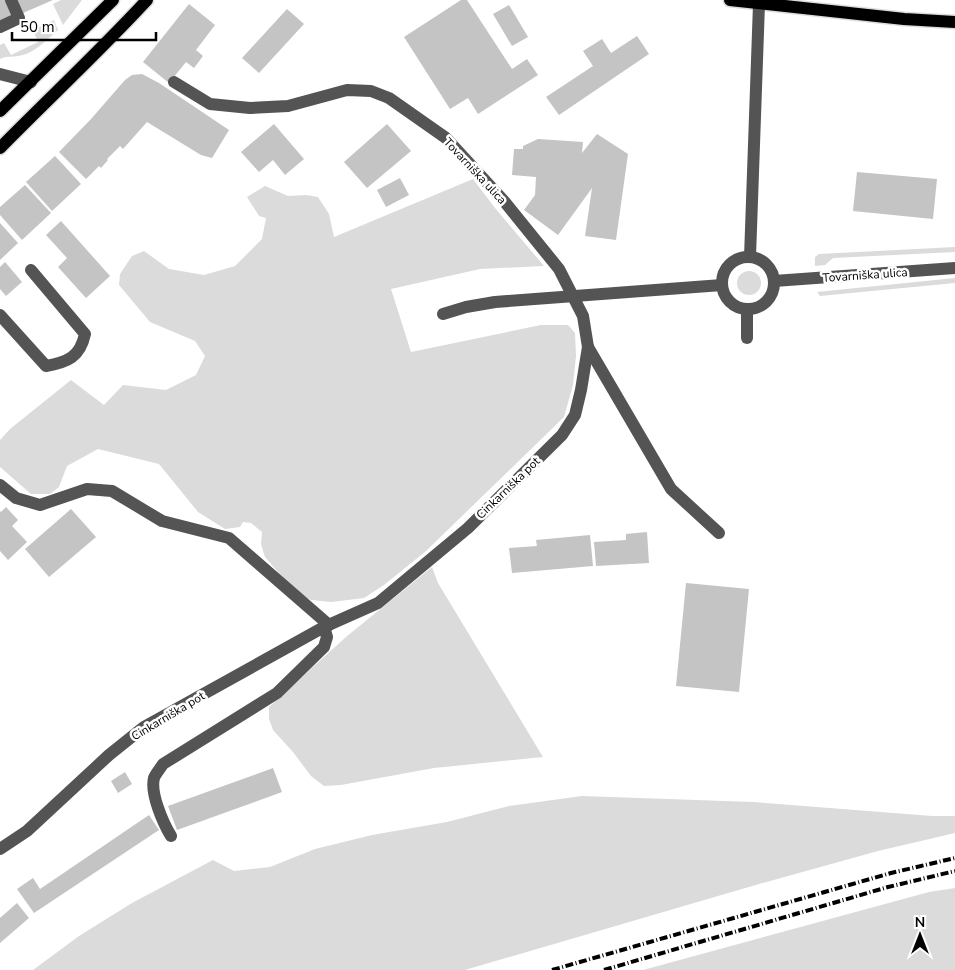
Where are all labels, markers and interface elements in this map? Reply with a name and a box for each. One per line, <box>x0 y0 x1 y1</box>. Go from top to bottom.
scale bar <box>12 10 156 42</box>
text: 50 m <box>20 17 55 37</box>
street label: Tovarniška ulica <box>440 134 510 208</box>
street label: Tovarniška ulica <box>822 264 908 286</box>
street label: Cinkarniška pot <box>473 453 544 523</box>
street label: Cinkarniška pot <box>128 687 208 744</box>
north arrow <box>895 910 945 960</box>
text: N <box>915 913 925 932</box>

